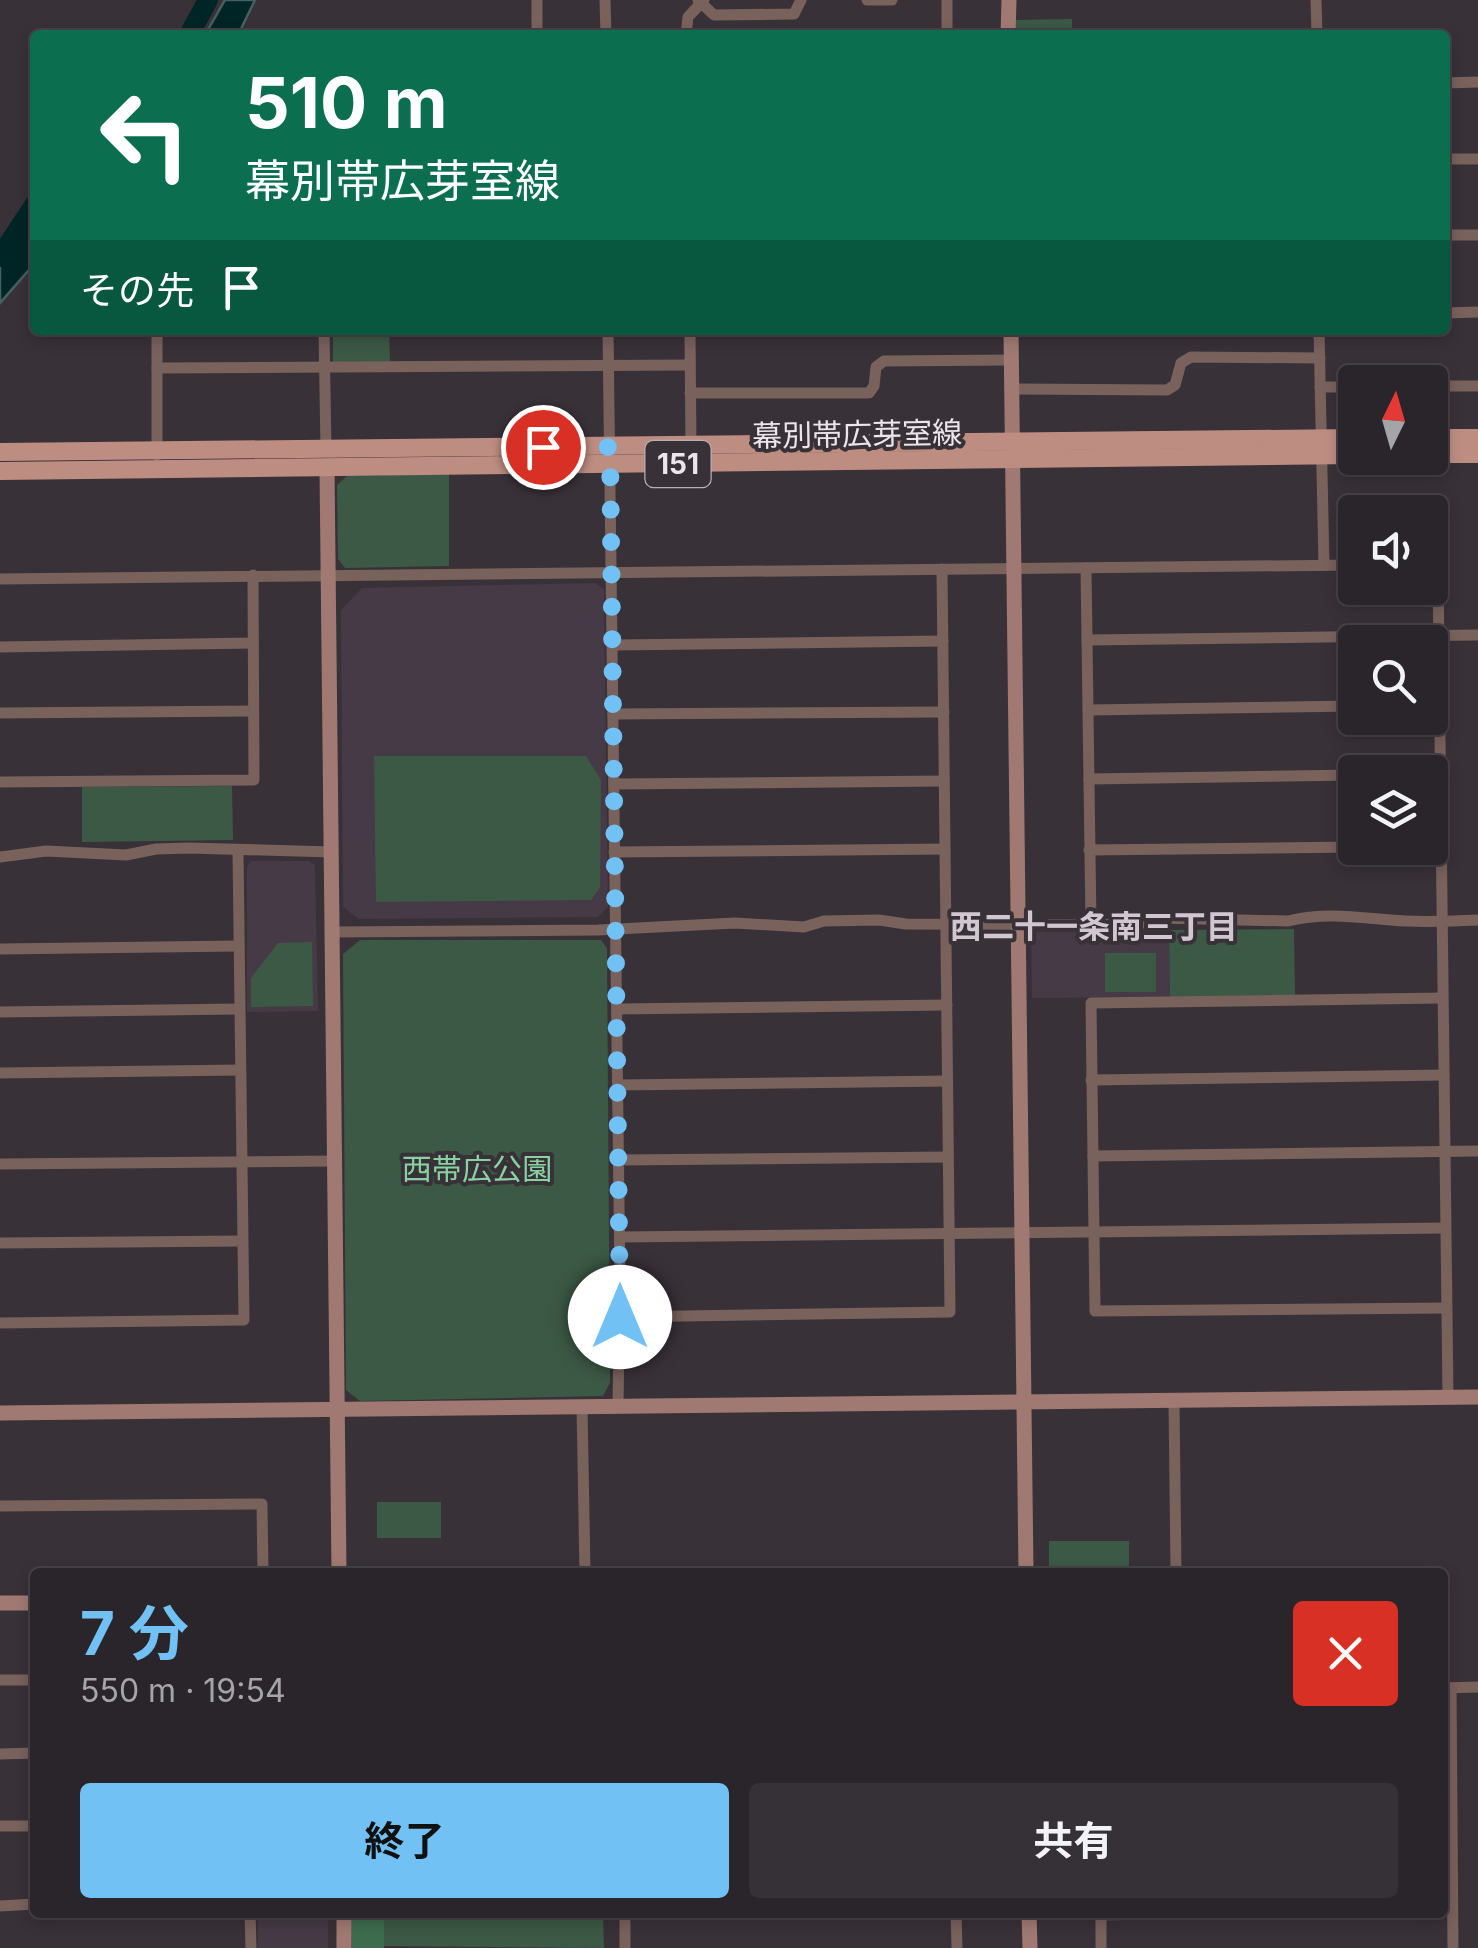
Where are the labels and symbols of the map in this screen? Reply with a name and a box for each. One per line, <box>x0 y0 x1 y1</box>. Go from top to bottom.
north arrow <box>1338 365 1448 475</box>
pin <box>501 405 586 490</box>
street label: 幕別帯広芽室線 <box>752 414 962 454</box>
road number: 151 <box>646 441 710 487</box>
district label: 西二十一条南三丁目 <box>950 907 1238 946</box>
park label: 西帯広公園 <box>402 1151 552 1187</box>
position arrow <box>568 1265 672 1369</box>

